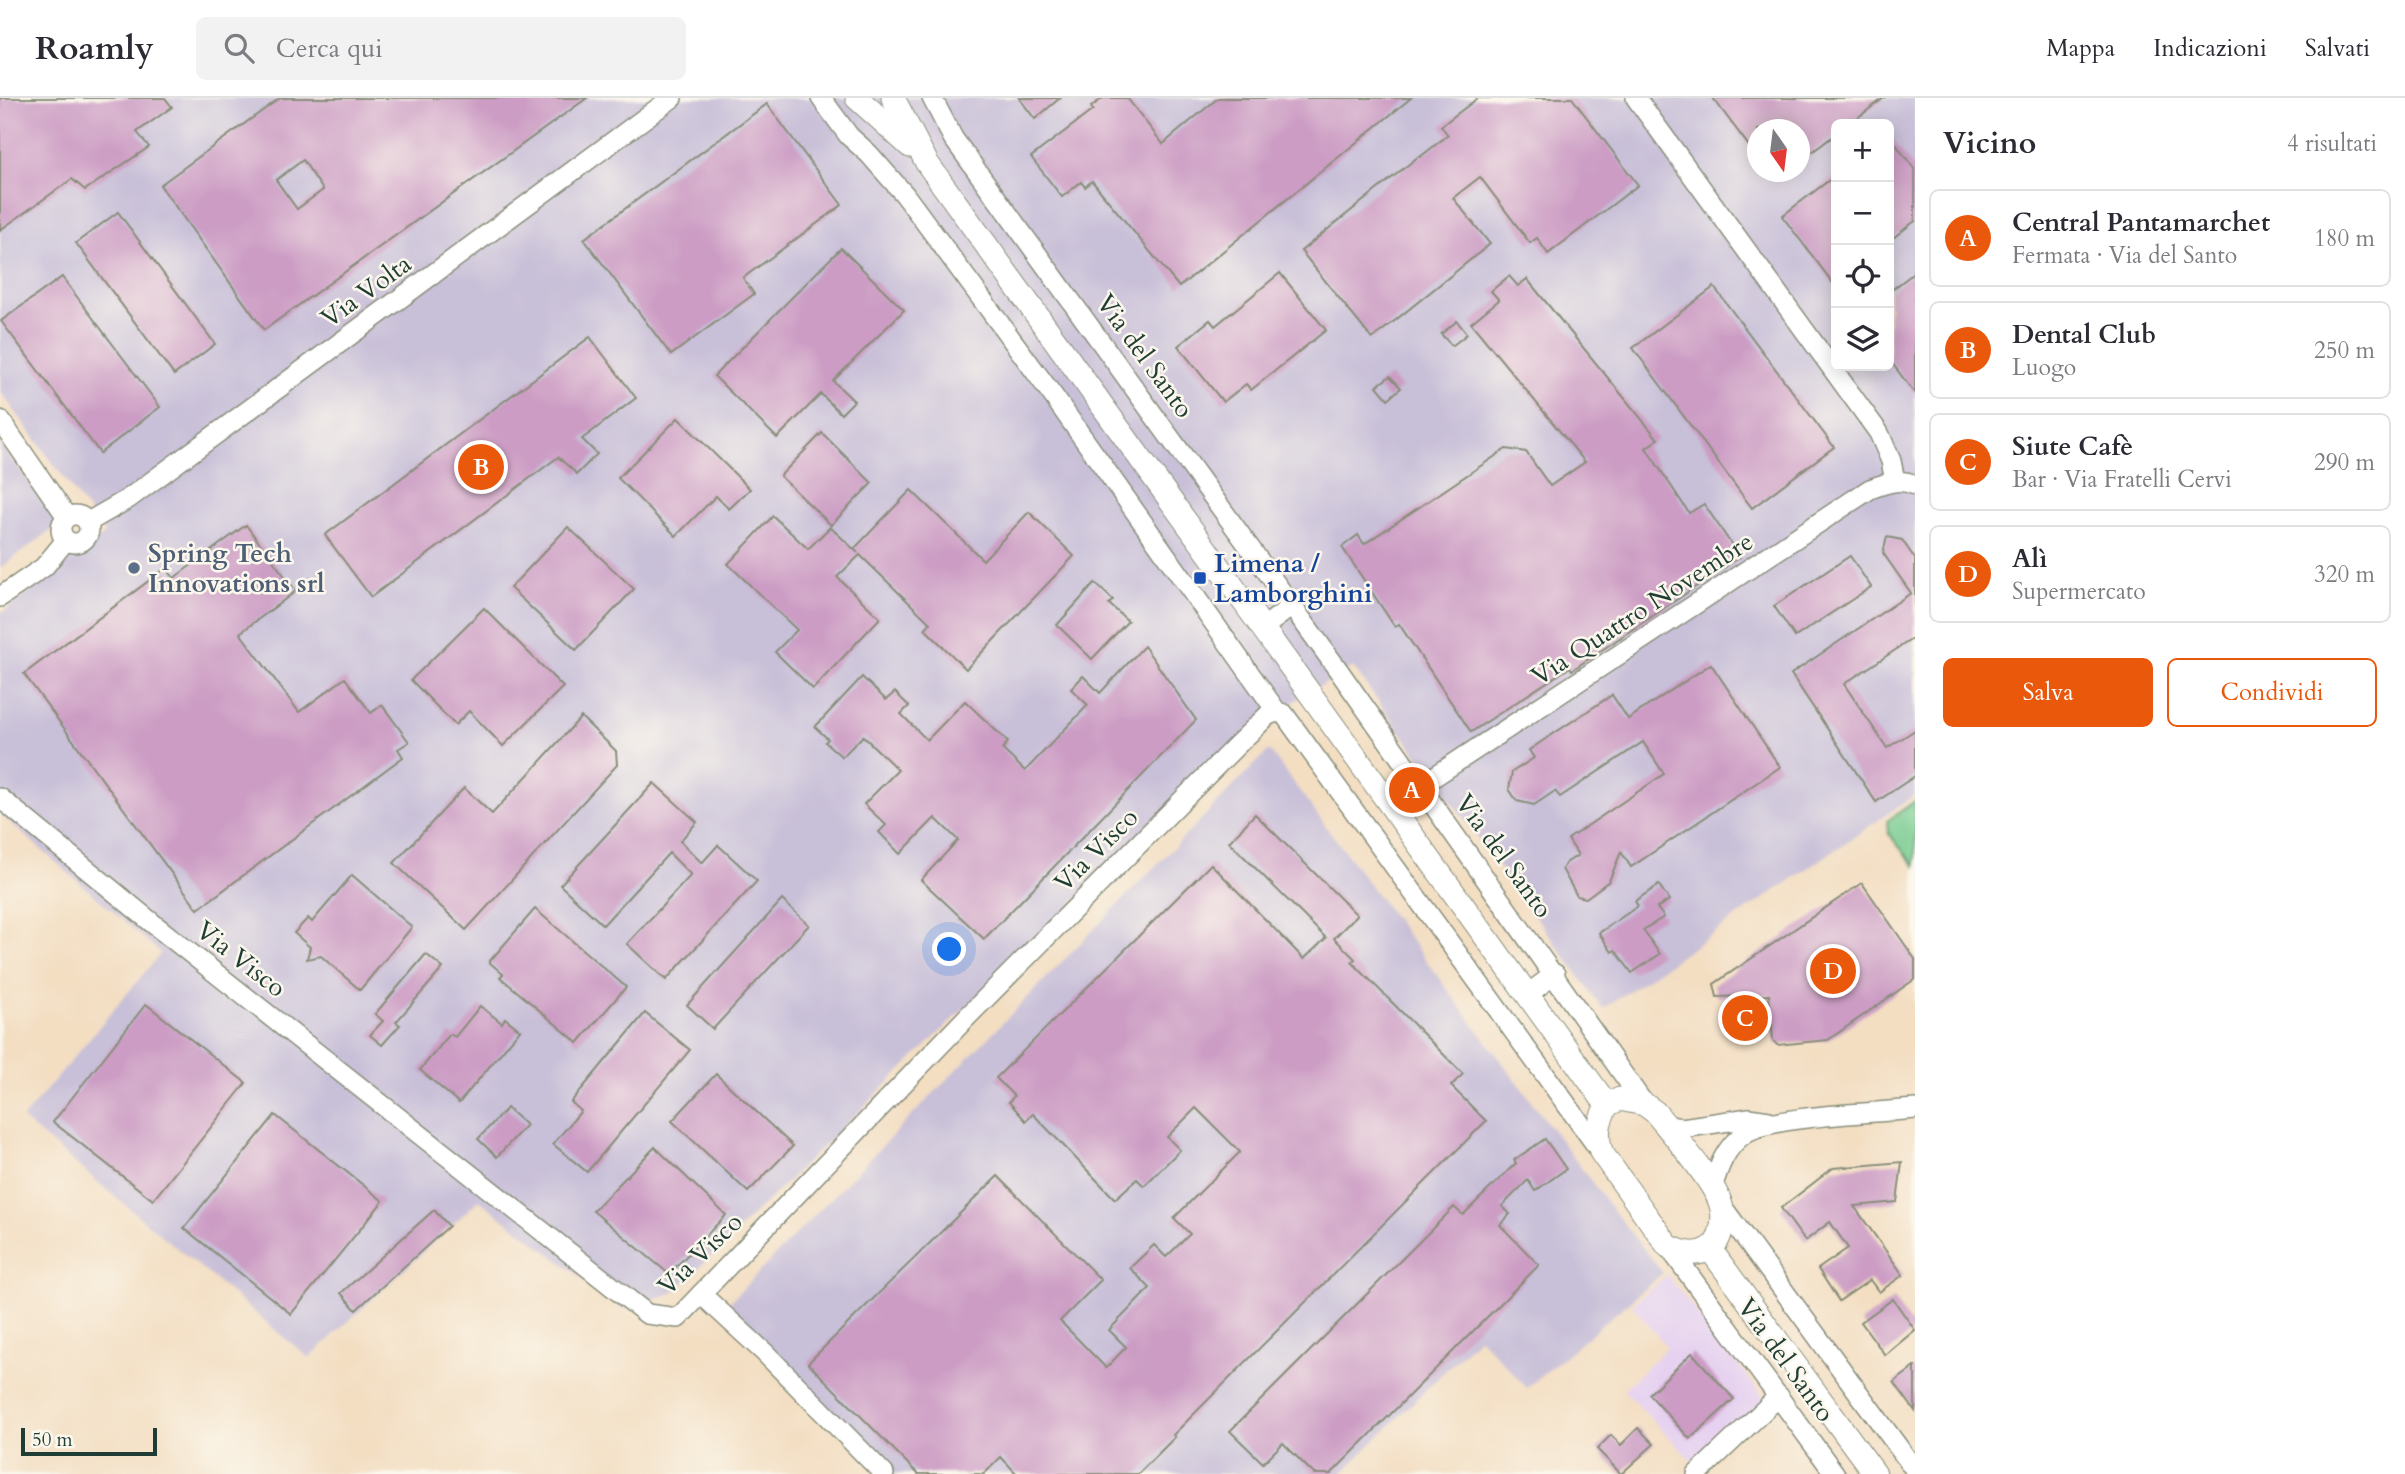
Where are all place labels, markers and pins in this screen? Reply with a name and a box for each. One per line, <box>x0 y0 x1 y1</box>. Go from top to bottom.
pin: B <box>458 441 504 493</box>
place label: Spring Tech Innovations srl <box>148 536 325 601</box>
place label: Limena / Lamborghini <box>1214 546 1372 611</box>
marker: Spring Tech Innovations srl <box>126 560 142 576</box>
marker: Limena / Lamborghini <box>1192 570 1208 586</box>
pin: A <box>1389 764 1435 816</box>
pin: D <box>1810 945 1856 997</box>
pin: C <box>1722 992 1768 1044</box>

